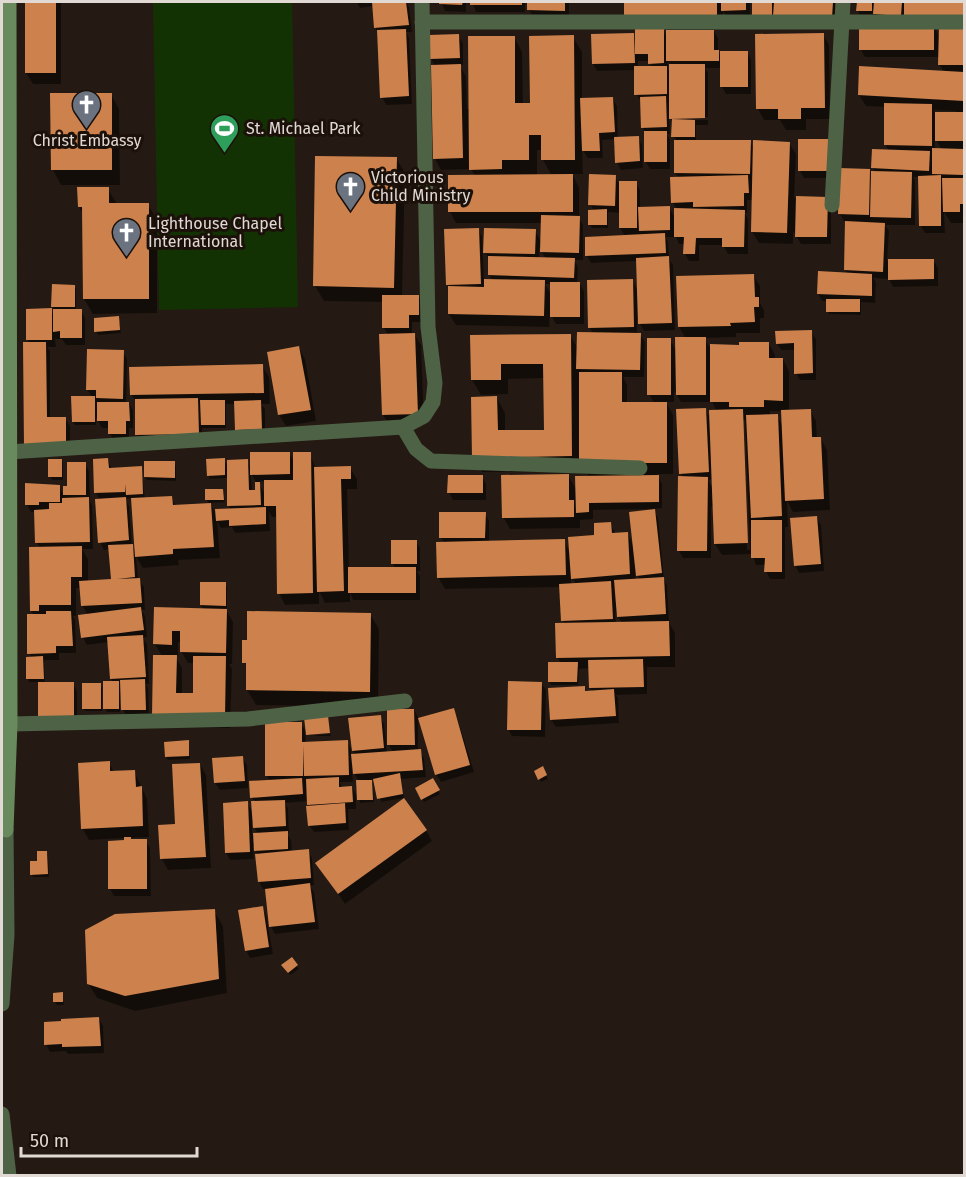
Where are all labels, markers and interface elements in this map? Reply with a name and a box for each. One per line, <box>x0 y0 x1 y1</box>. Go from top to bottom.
church icon: Christ Embassy <box>71 88 103 130</box>
sports icon: St. Michael Park <box>209 112 241 154</box>
place label: St. Michael Park <box>246 119 361 138</box>
place label: Christ Embassy <box>33 131 141 150</box>
place label: Victorious Child Ministry <box>371 168 470 205</box>
church icon: Victorious Child Ministry <box>334 170 366 212</box>
place label: Lighthouse Chapel International <box>148 214 283 251</box>
church icon: Lighthouse Chapel International <box>111 216 143 258</box>
scale bar <box>21 1120 196 1158</box>
text: 50 m <box>30 1130 69 1152</box>

